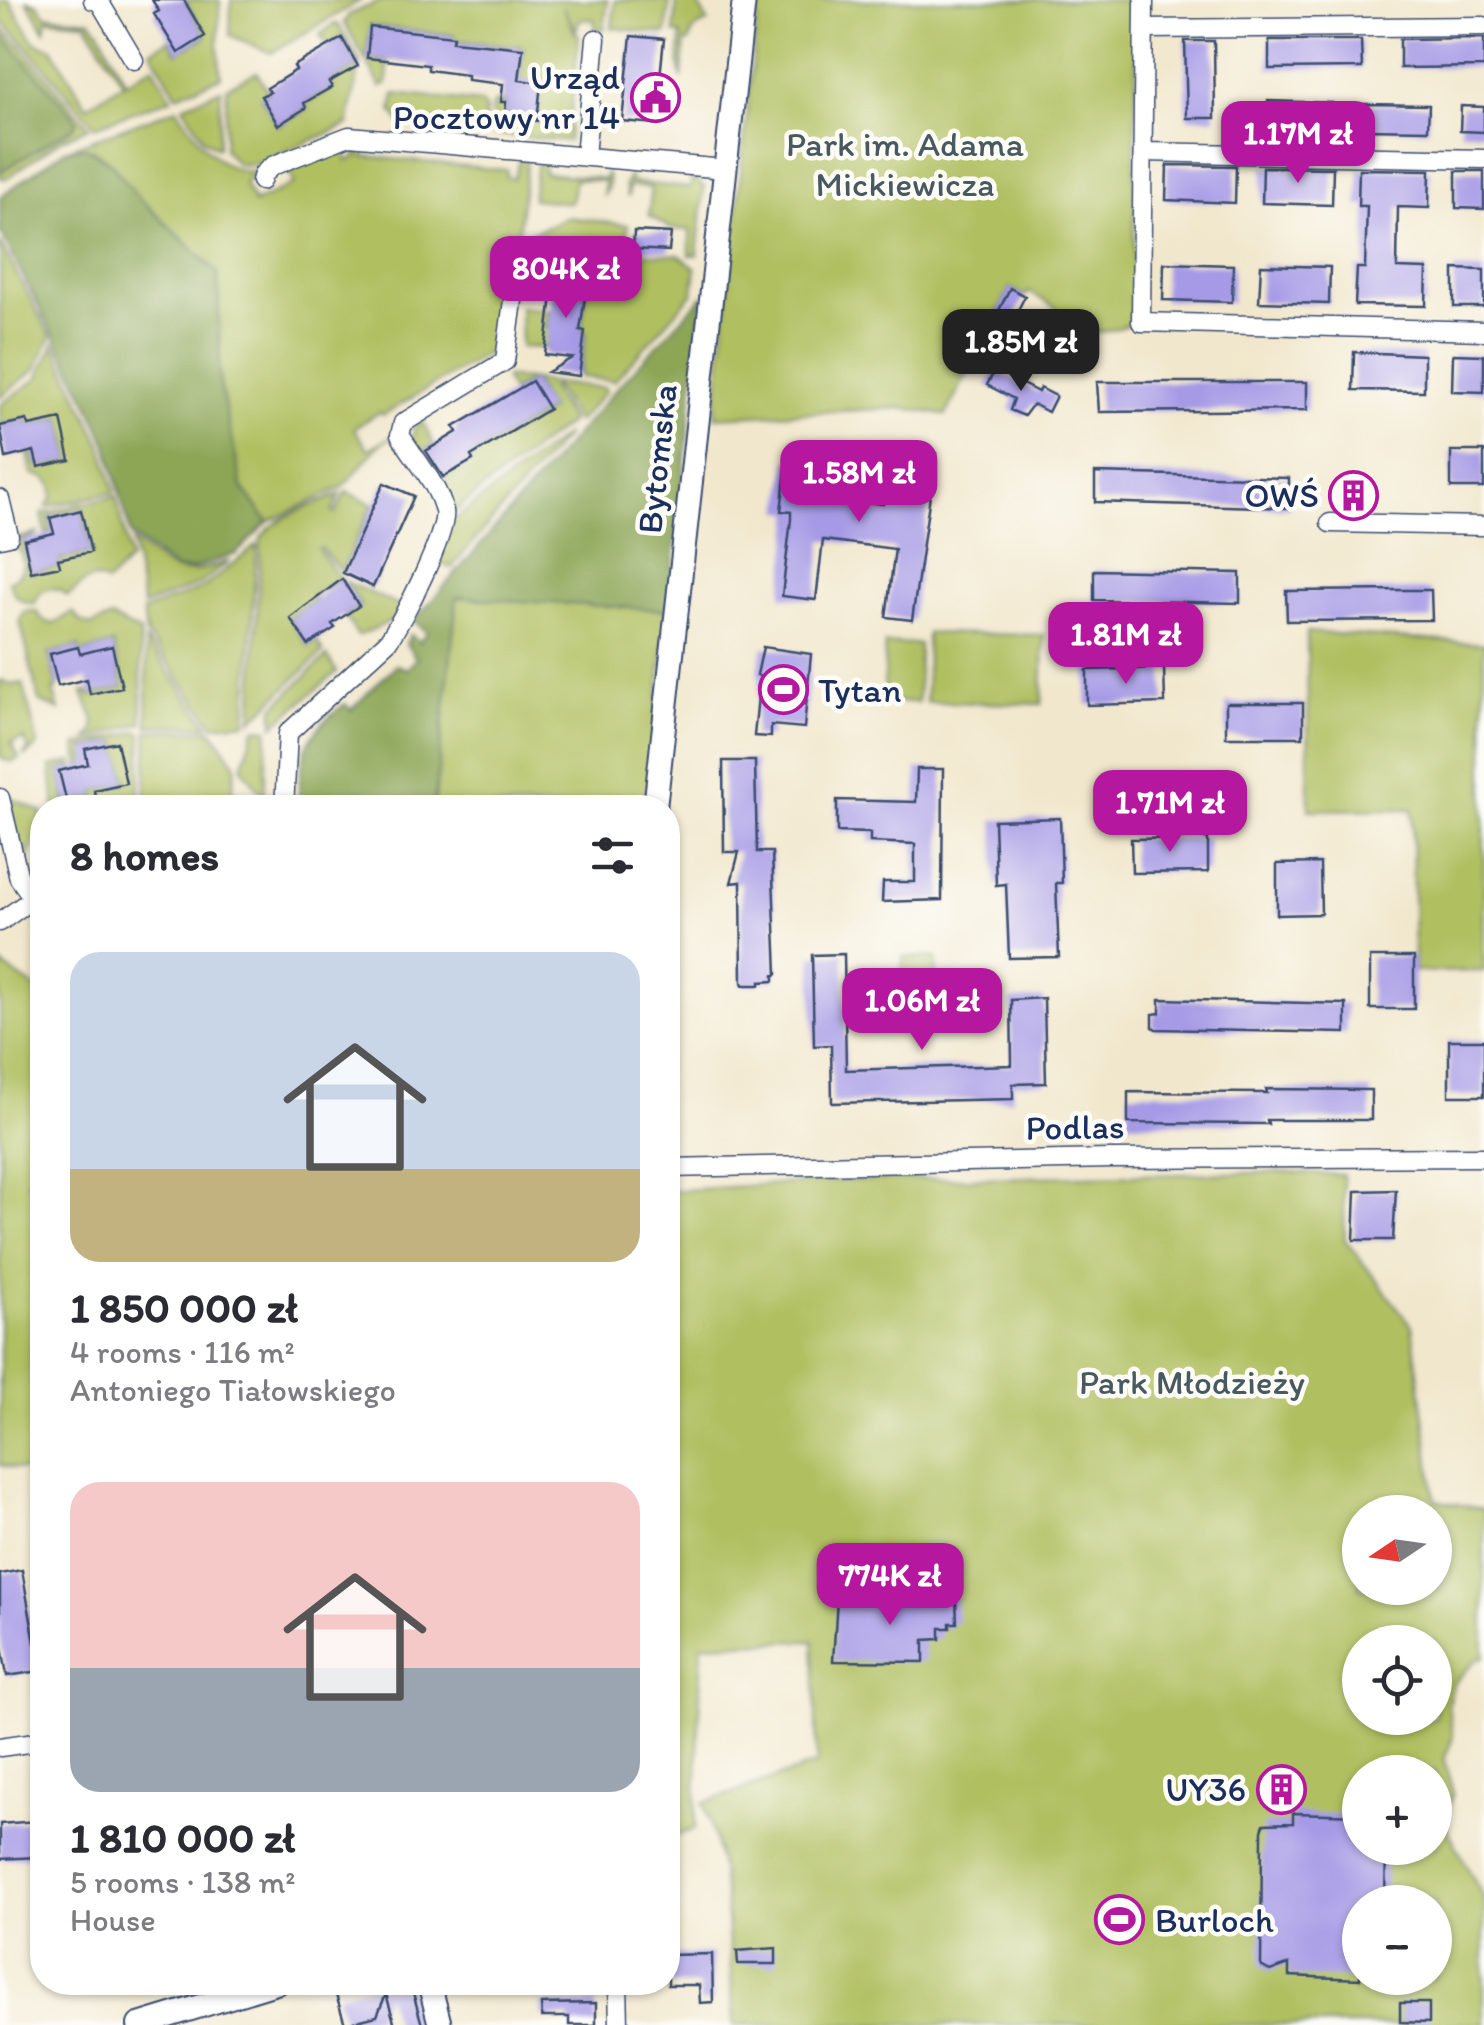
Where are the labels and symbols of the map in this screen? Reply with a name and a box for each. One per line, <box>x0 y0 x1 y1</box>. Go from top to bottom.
place label: Urząd Pocztowy nr 14 <box>393 56 620 138</box>
public building icon: Urząd Pocztowy nr 14 <box>629 71 681 123</box>
pin: 1.17M zł <box>1195 101 1401 186</box>
park label: Park im. Adama Mickiewicza <box>786 123 1024 205</box>
pin: 804K zł <box>474 236 658 321</box>
pin: 1.85M zł <box>918 309 1124 394</box>
street label: Bytomska <box>628 382 686 536</box>
pin: 1.58M zł <box>756 440 962 525</box>
building icon: OWŚ <box>1328 469 1380 521</box>
place label: OWŚ <box>1244 474 1319 516</box>
pin: 1.81M zł <box>1023 602 1229 687</box>
sports icon: Tytan <box>757 664 809 716</box>
place label: Tytan <box>818 669 902 711</box>
pin: 1.71M zł <box>1067 770 1273 855</box>
pin: 1.06M zł <box>819 968 1025 1053</box>
street label: Podlas <box>1025 1105 1125 1149</box>
park label: Park Młodzieży <box>1079 1361 1305 1403</box>
north arrow <box>1342 1495 1452 1605</box>
pin: 774K zł <box>798 1543 982 1628</box>
building icon: UY36 <box>1255 1763 1307 1815</box>
place label: UY36 <box>1165 1768 1246 1810</box>
sports icon: Burloch <box>1094 1894 1146 1946</box>
place label: Burloch <box>1155 1899 1274 1941</box>

